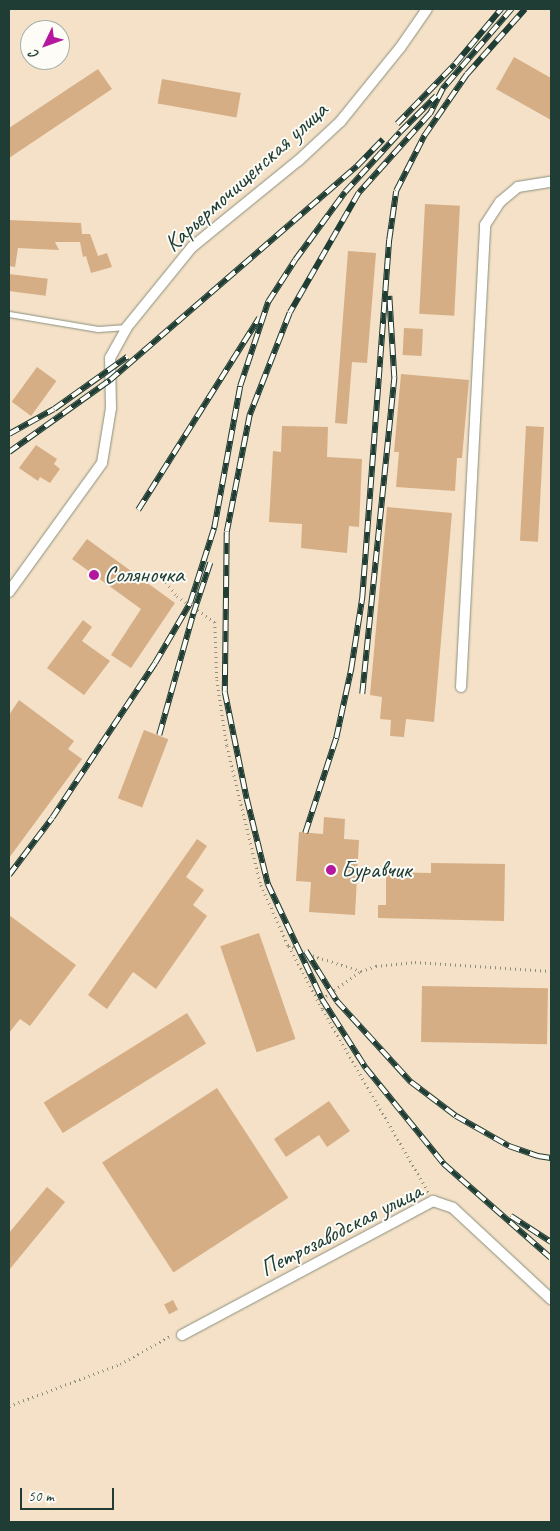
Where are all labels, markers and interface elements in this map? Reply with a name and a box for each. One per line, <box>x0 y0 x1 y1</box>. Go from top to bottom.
north arrow <box>20 20 70 70</box>
text: С <box>26 46 43 63</box>
street label: Карьермочищенская улица <box>158 96 334 258</box>
place label: Соляночка <box>104 561 184 589</box>
marker: Соляночка <box>88 569 100 581</box>
place label: Буравчик <box>341 856 411 884</box>
marker: Буравчик <box>325 864 337 876</box>
street label: Петрозаводская улица <box>255 1177 427 1283</box>
scale bar <box>22 1478 116 1510</box>
text: 50 m <box>28 1487 54 1506</box>

